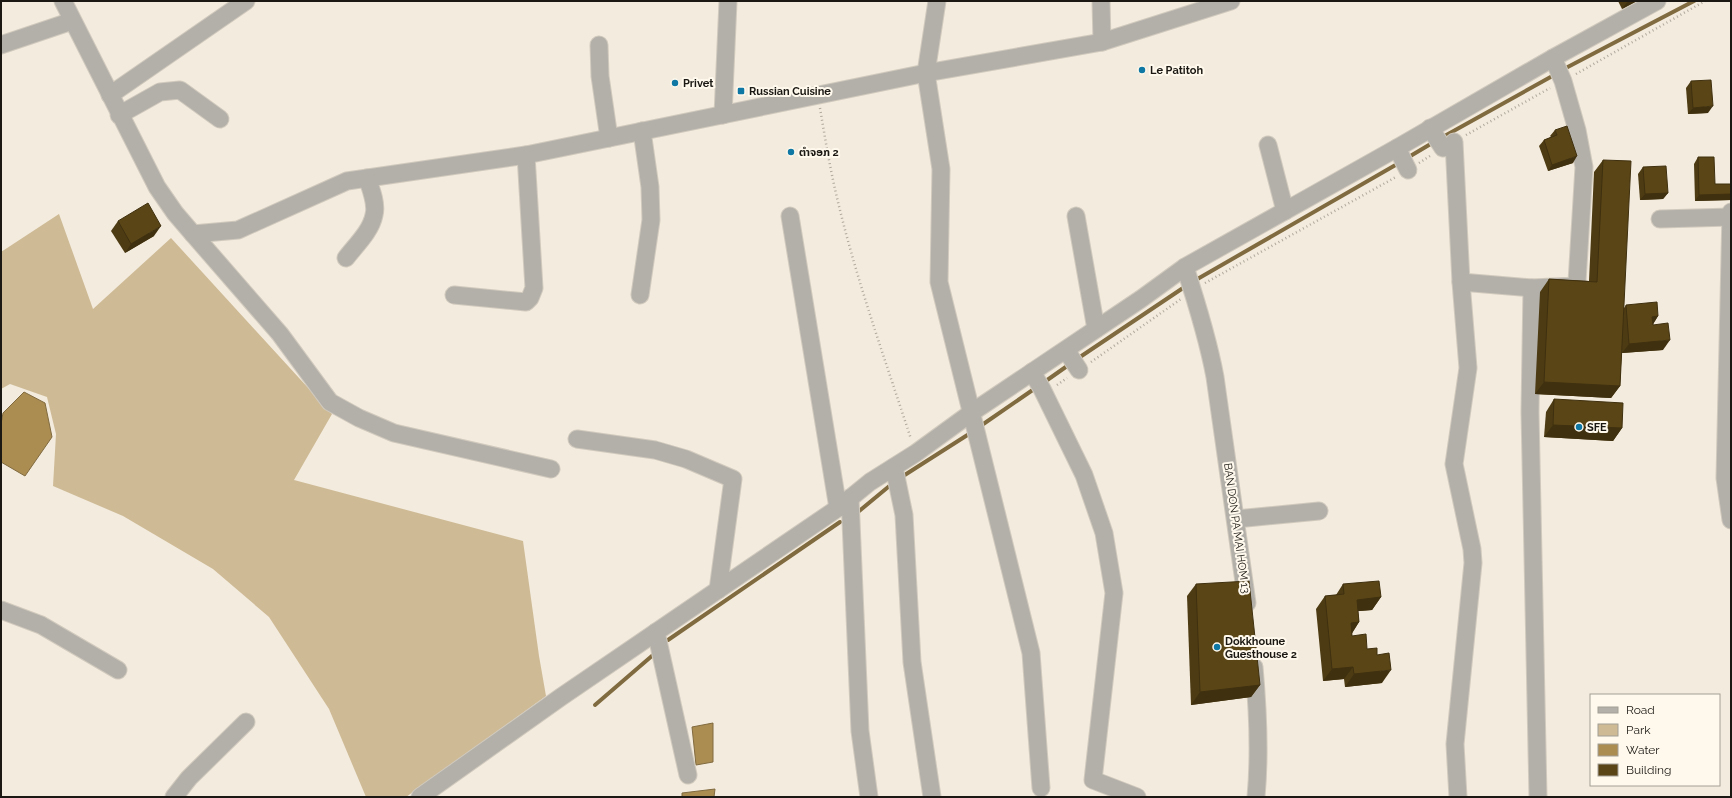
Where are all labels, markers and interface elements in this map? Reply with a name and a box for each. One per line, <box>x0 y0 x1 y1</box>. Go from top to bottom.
place label: Le Patitoh <box>1150 64 1203 77</box>
marker: Le Patitoh <box>1137 65 1147 75</box>
place label: Privet <box>683 77 714 90</box>
marker: Privet <box>670 78 680 88</box>
place label: Russian Cuisine <box>749 85 831 98</box>
marker: Russian Cuisine <box>736 86 746 96</box>
place label: ຕຳຈອກ 2 <box>799 146 839 159</box>
marker: ຕຳຈອກ 2 <box>786 147 796 157</box>
place label: SFE <box>1587 421 1607 434</box>
marker: SFE <box>1574 422 1584 432</box>
street label: BAN DON PA MAI HOM 13 <box>1221 462 1252 594</box>
place label: Dokkhoune Guesthouse 2 <box>1225 635 1297 661</box>
marker: Dokkhoune Guesthouse 2 <box>1212 642 1222 652</box>
legend <box>1590 694 1720 786</box>
text: Road <box>1626 703 1655 717</box>
text: Park <box>1626 723 1651 737</box>
text: Water <box>1626 743 1660 757</box>
text: Building <box>1626 763 1672 777</box>

